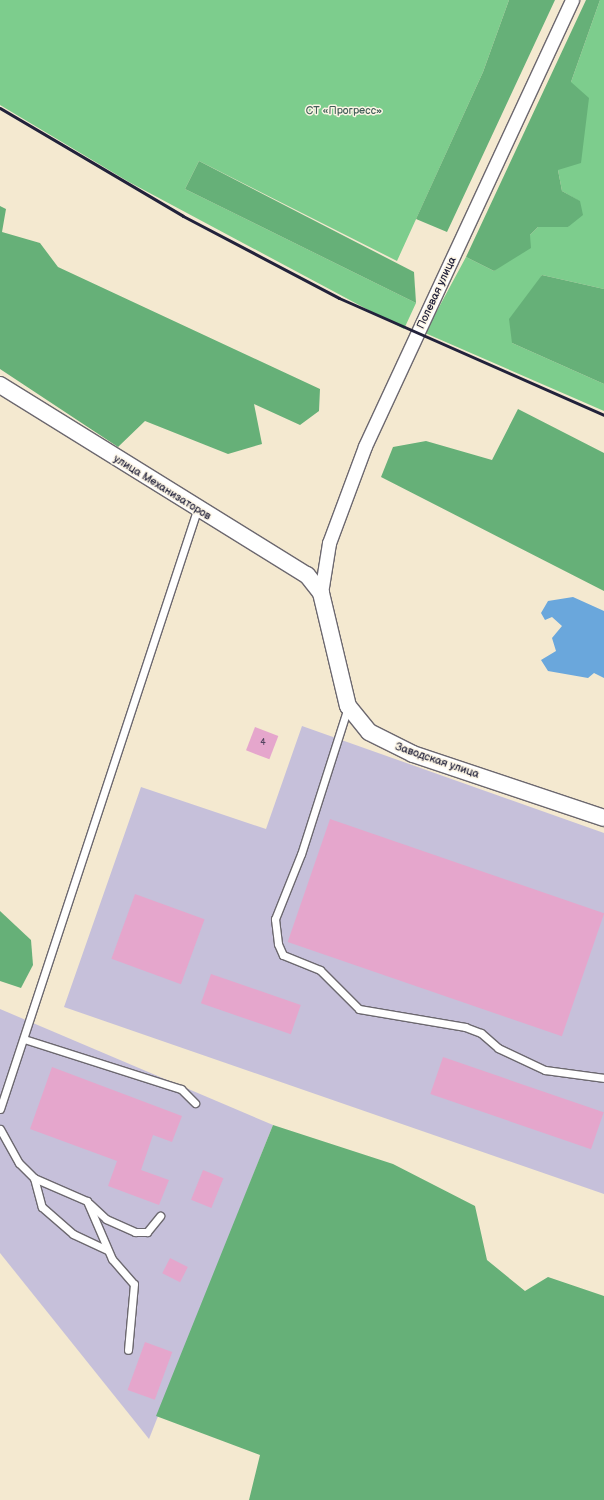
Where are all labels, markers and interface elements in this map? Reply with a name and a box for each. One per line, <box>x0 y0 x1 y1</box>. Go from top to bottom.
park label: СТ «Прогресс» <box>306 104 382 118</box>
street label: Полевая улица <box>415 255 459 331</box>
street label: улица Механизаторов <box>111 453 213 523</box>
house number: 4 <box>260 738 266 748</box>
street label: Заводская улица <box>393 740 481 782</box>

